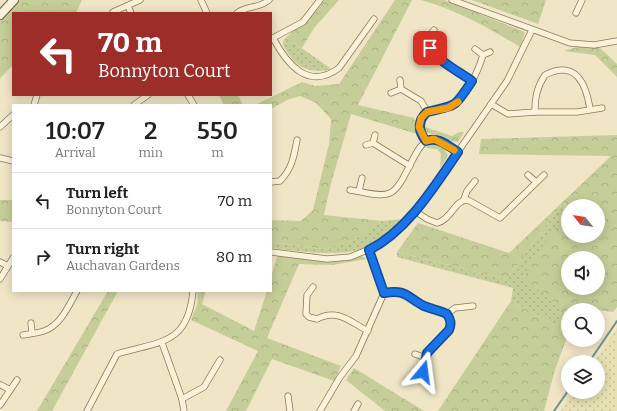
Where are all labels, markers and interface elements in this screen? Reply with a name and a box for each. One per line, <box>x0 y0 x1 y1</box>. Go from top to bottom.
text: 70 m <box>98 26 162 59</box>
icon: left <box>32 28 84 80</box>
pin <box>413 31 447 65</box>
icon: arrive <box>419 37 441 59</box>
text: Bonnyton Court <box>98 60 230 82</box>
text: 10:07 <box>46 117 105 145</box>
text: 2 <box>144 117 157 145</box>
text: 550 <box>197 117 238 145</box>
text: Arrival <box>55 145 96 160</box>
text: min <box>138 145 163 160</box>
text: m <box>211 145 224 160</box>
text: Turn left <box>66 184 128 202</box>
icon: left <box>32 190 54 212</box>
text: 70 m <box>218 192 252 210</box>
north arrow <box>561 199 605 243</box>
map controls <box>561 199 605 399</box>
text: Bonnyton Court <box>66 202 162 217</box>
text: Turn right <box>66 240 139 258</box>
icon: right <box>32 246 54 268</box>
text: 80 m <box>216 248 252 266</box>
button: sound <box>561 251 605 295</box>
text: Auchavan Gardens <box>66 258 180 273</box>
button: search <box>561 303 605 347</box>
position arrow <box>402 351 444 393</box>
button: layers <box>561 355 605 399</box>

